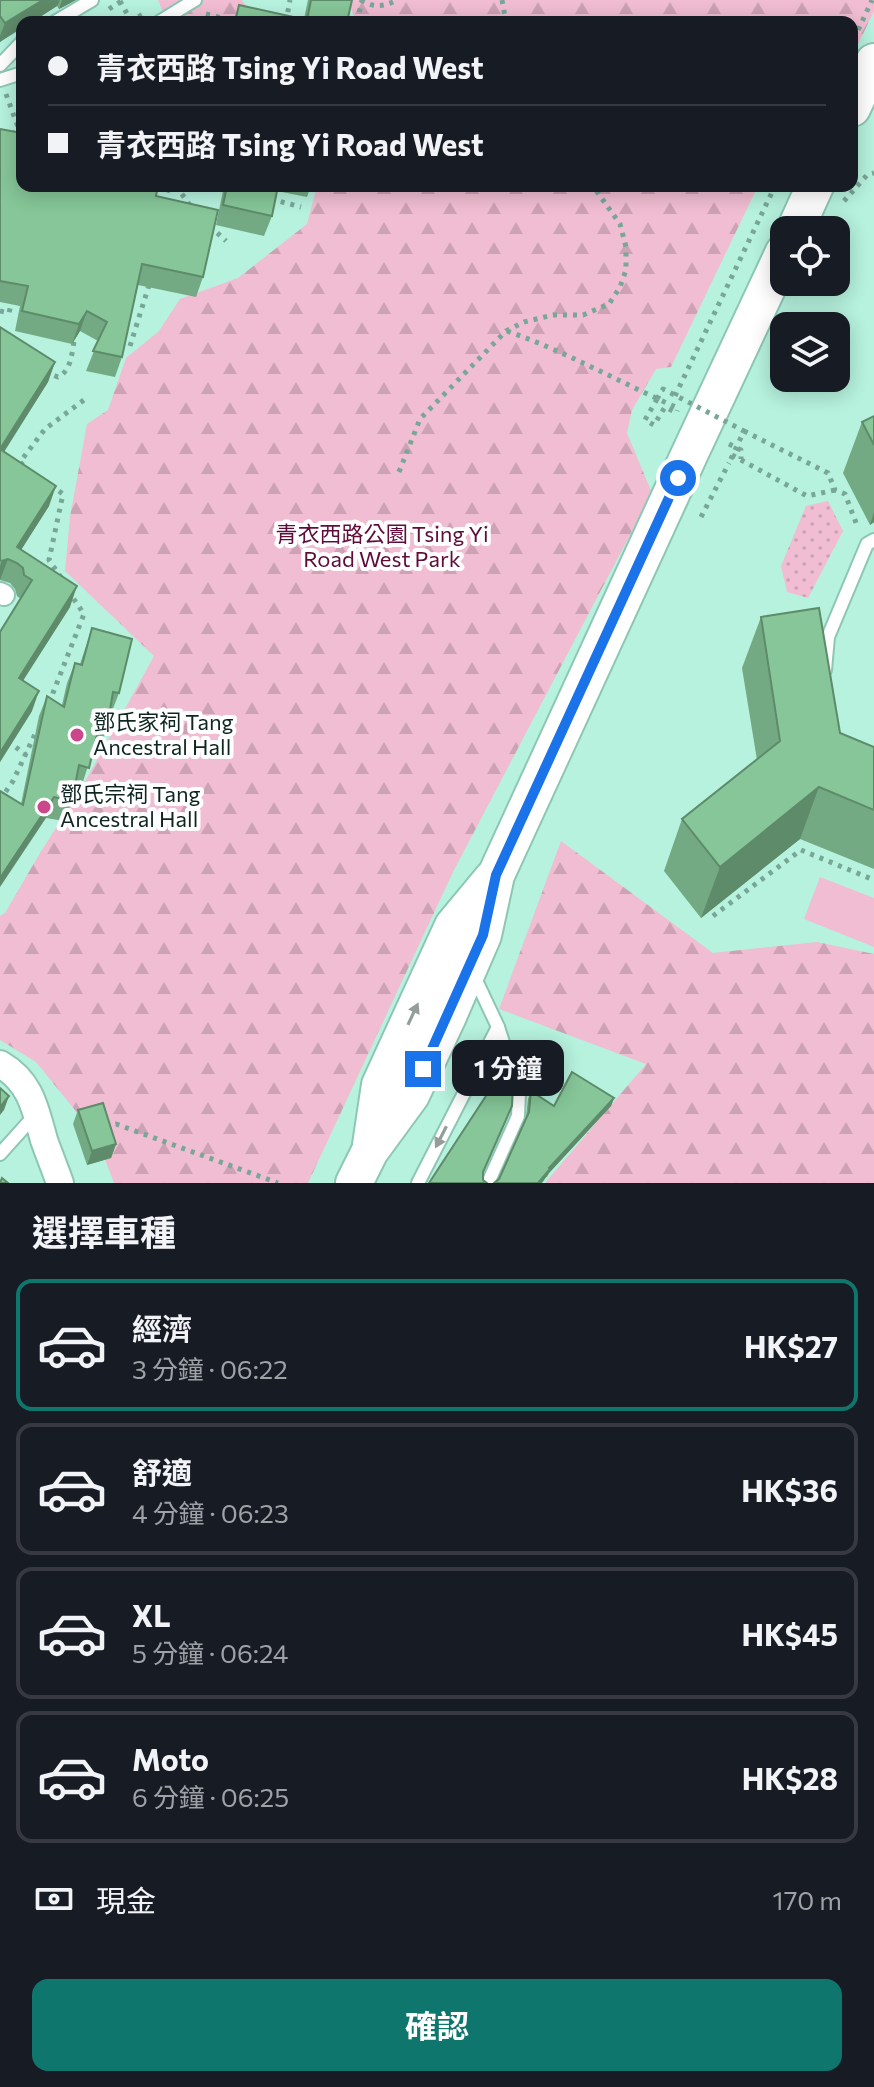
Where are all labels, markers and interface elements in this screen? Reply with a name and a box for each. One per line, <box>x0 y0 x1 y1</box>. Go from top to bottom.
text: 青衣西路 Tsing Yi Road West <box>96 48 484 85</box>
text: 青衣西路 Tsing Yi Road West <box>96 125 484 162</box>
map controls <box>770 216 850 392</box>
button: locate <box>770 216 850 296</box>
button: layers <box>770 312 850 392</box>
route start <box>660 460 696 496</box>
park label: 青衣西路公園 Tsing Yi Road West Park <box>275 520 489 572</box>
place label: 鄧氏家祠 Tang Ancestral Hall <box>93 708 234 760</box>
marker: 鄧氏家祠 Tang Ancestral Hall <box>68 726 86 744</box>
place label: 鄧氏宗祠 Tang Ancestral Hall <box>60 780 201 832</box>
marker: 鄧氏宗祠 Tang Ancestral Hall <box>35 798 53 816</box>
one-way arrow <box>406 1002 419 1026</box>
callout: 1 分鐘 <box>451 1041 563 1097</box>
route end <box>405 1051 441 1087</box>
text: 1 分鐘 <box>474 1052 542 1083</box>
one-way arrow <box>435 1126 448 1149</box>
text: 選擇車種 <box>32 1209 176 1253</box>
icon: car <box>36 1309 108 1381</box>
text: 經濟 <box>132 1309 192 1346</box>
text: HK$27 <box>744 1327 838 1364</box>
text: 3 分鐘 · 06:22 <box>132 1353 288 1384</box>
icon: car <box>36 1453 108 1525</box>
text: 舒適 <box>132 1453 192 1490</box>
text: HK$36 <box>741 1471 838 1508</box>
text: 4 分鐘 · 06:23 <box>132 1497 289 1528</box>
text: XL <box>132 1596 171 1633</box>
icon: car <box>36 1597 108 1669</box>
text: HK$45 <box>741 1615 838 1652</box>
text: 5 分鐘 · 06:24 <box>132 1637 288 1668</box>
text: Moto <box>132 1740 209 1777</box>
icon: car <box>36 1741 108 1813</box>
text: HK$28 <box>742 1759 838 1796</box>
text: 6 分鐘 · 06:25 <box>132 1781 289 1812</box>
icon: cash <box>32 1877 76 1921</box>
text: 現金 <box>96 1881 156 1918</box>
text: 170 m <box>773 1884 842 1915</box>
button: 確認 <box>32 1979 842 2071</box>

